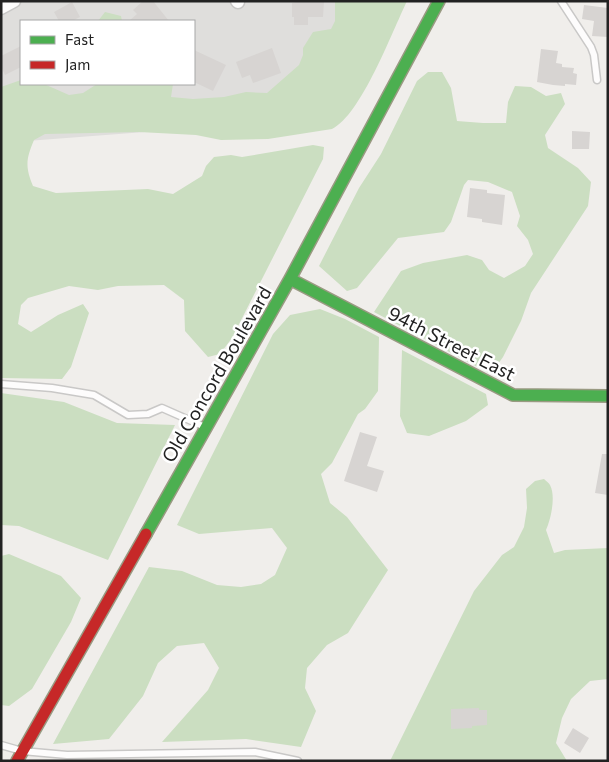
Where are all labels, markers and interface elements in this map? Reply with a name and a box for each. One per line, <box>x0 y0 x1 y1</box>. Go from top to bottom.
legend <box>20 20 195 85</box>
text: Fast <box>65 30 94 48</box>
text: Jam <box>65 55 90 73</box>
street label: Old Concord Boulevard <box>156 282 276 466</box>
street label: 94th Street East <box>384 301 520 385</box>

